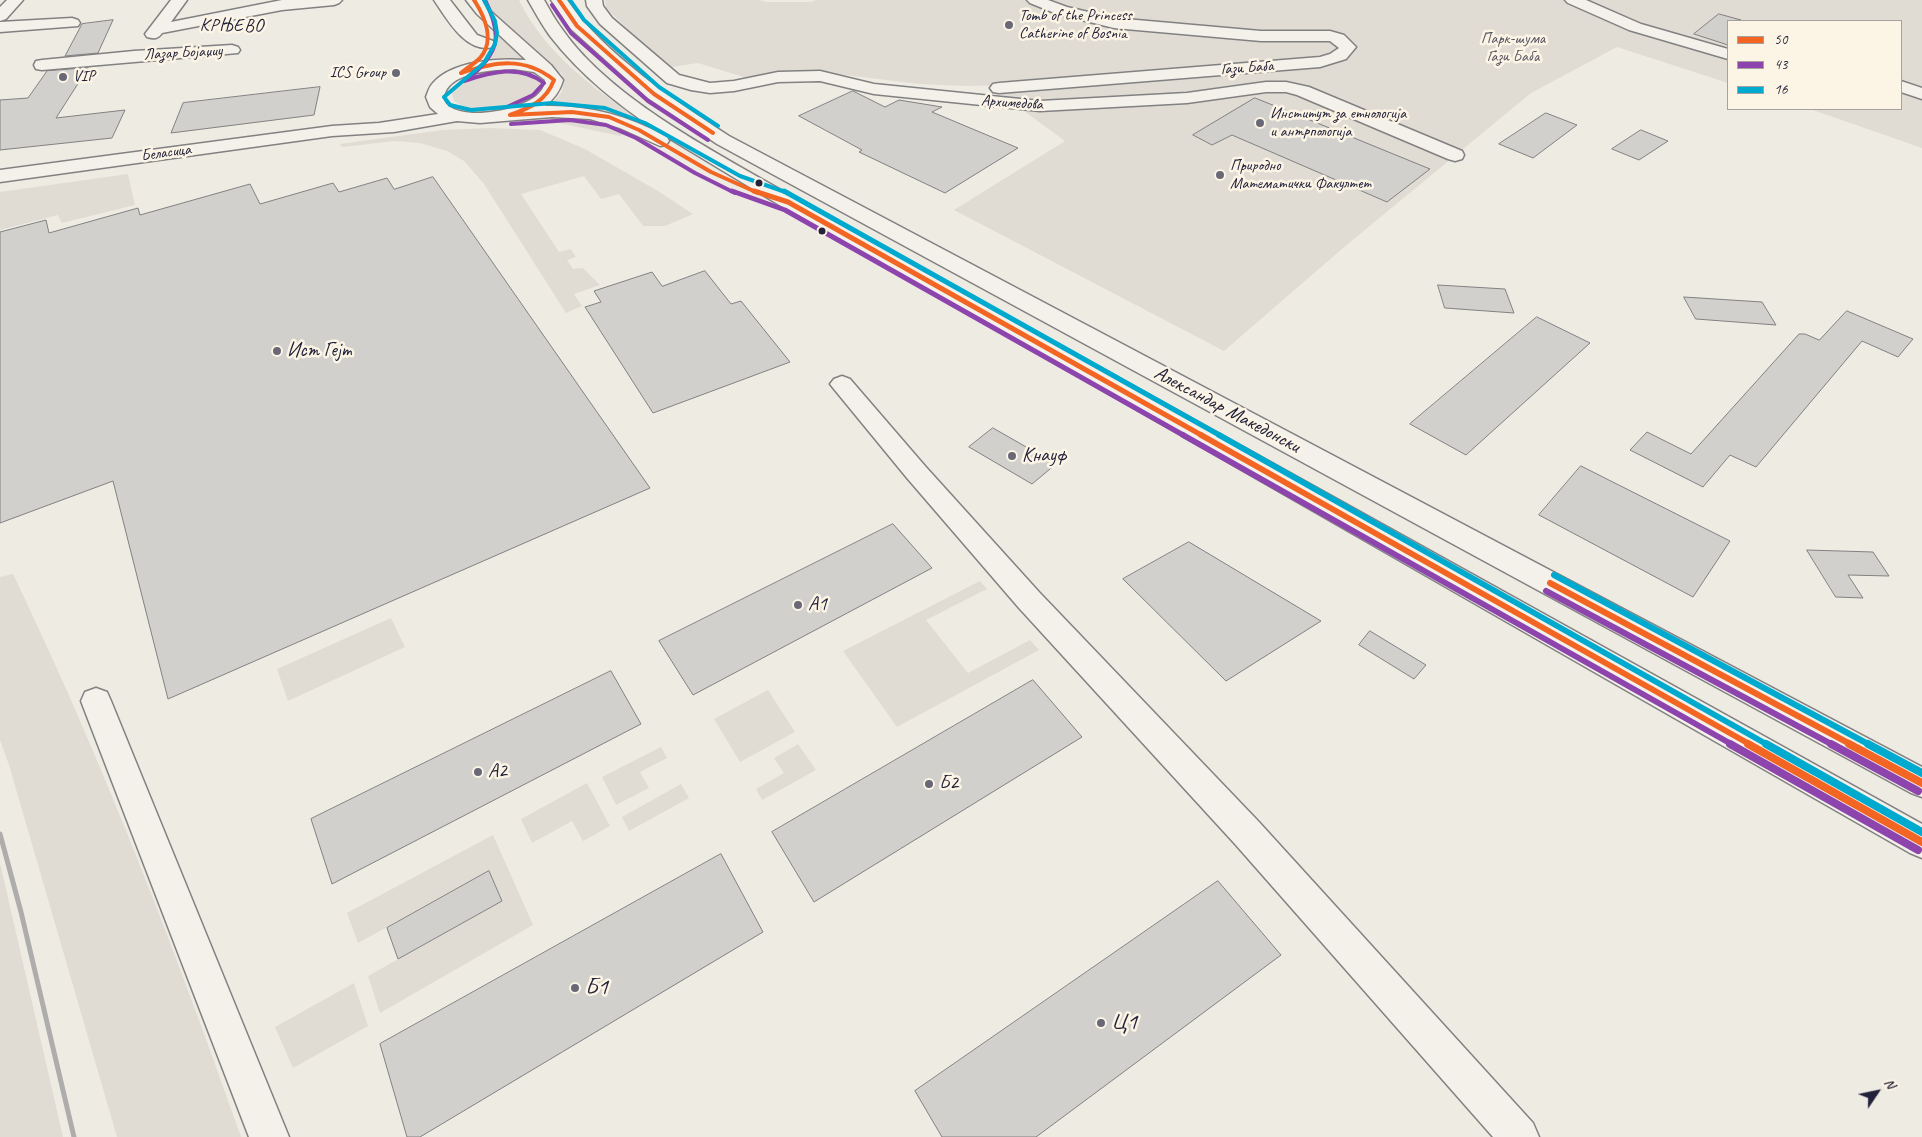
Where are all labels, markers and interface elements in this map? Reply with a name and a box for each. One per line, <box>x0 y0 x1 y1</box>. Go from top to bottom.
place label: Tomb of the Princess Catherine of Bosnia <box>1019 6 1132 44</box>
district label: КРЊЕВО <box>199 15 265 37</box>
marker: Tomb of the Princess Catherine of Bosnia <box>1003 19 1015 31</box>
legend <box>1727 20 1902 110</box>
park label: Парк-шума Гази Баба <box>1481 29 1545 67</box>
text: 50 <box>1774 30 1788 49</box>
street label: Лазар Бојаџиу <box>143 41 223 65</box>
text: 43 <box>1774 55 1788 74</box>
street label: Гази Баба <box>1220 57 1274 79</box>
place label: ICS Group <box>330 63 386 83</box>
place label: VIP <box>73 67 95 87</box>
marker: ICS Group <box>390 67 402 79</box>
marker: VIP <box>57 71 69 83</box>
text: 16 <box>1774 80 1788 99</box>
street label: Архимедова <box>980 91 1044 115</box>
place label: Институт за етнологија и антрпологија <box>1270 104 1406 142</box>
marker: Институт за етнологија и антрпологија <box>1254 117 1266 129</box>
street label: Беласица <box>140 140 192 166</box>
place label: Природно Математички Факултет <box>1230 156 1371 194</box>
marker: Природно Математички Факултет <box>1214 169 1226 181</box>
unlabelled marker <box>754 178 764 188</box>
unlabelled marker <box>817 226 827 236</box>
place label: Ист Гејт <box>287 339 351 363</box>
marker: Ист Гејт <box>271 345 283 357</box>
street label: Александар Македонски <box>1150 361 1304 459</box>
place label: Кнауф <box>1022 444 1066 468</box>
marker: Кнауф <box>1006 450 1018 462</box>
place label: А1 <box>808 593 827 617</box>
marker: А1 <box>792 599 804 611</box>
place label: А2 <box>488 760 507 784</box>
marker: А2 <box>472 766 484 778</box>
place label: Б2 <box>939 772 958 796</box>
marker: Б2 <box>923 778 935 790</box>
place label: Б1 <box>585 974 608 1002</box>
marker: Б1 <box>569 982 581 994</box>
place label: Ц1 <box>1111 1009 1137 1037</box>
marker: Ц1 <box>1095 1017 1107 1029</box>
north arrow <box>1852 1067 1902 1117</box>
text: N <box>1880 1075 1899 1092</box>

